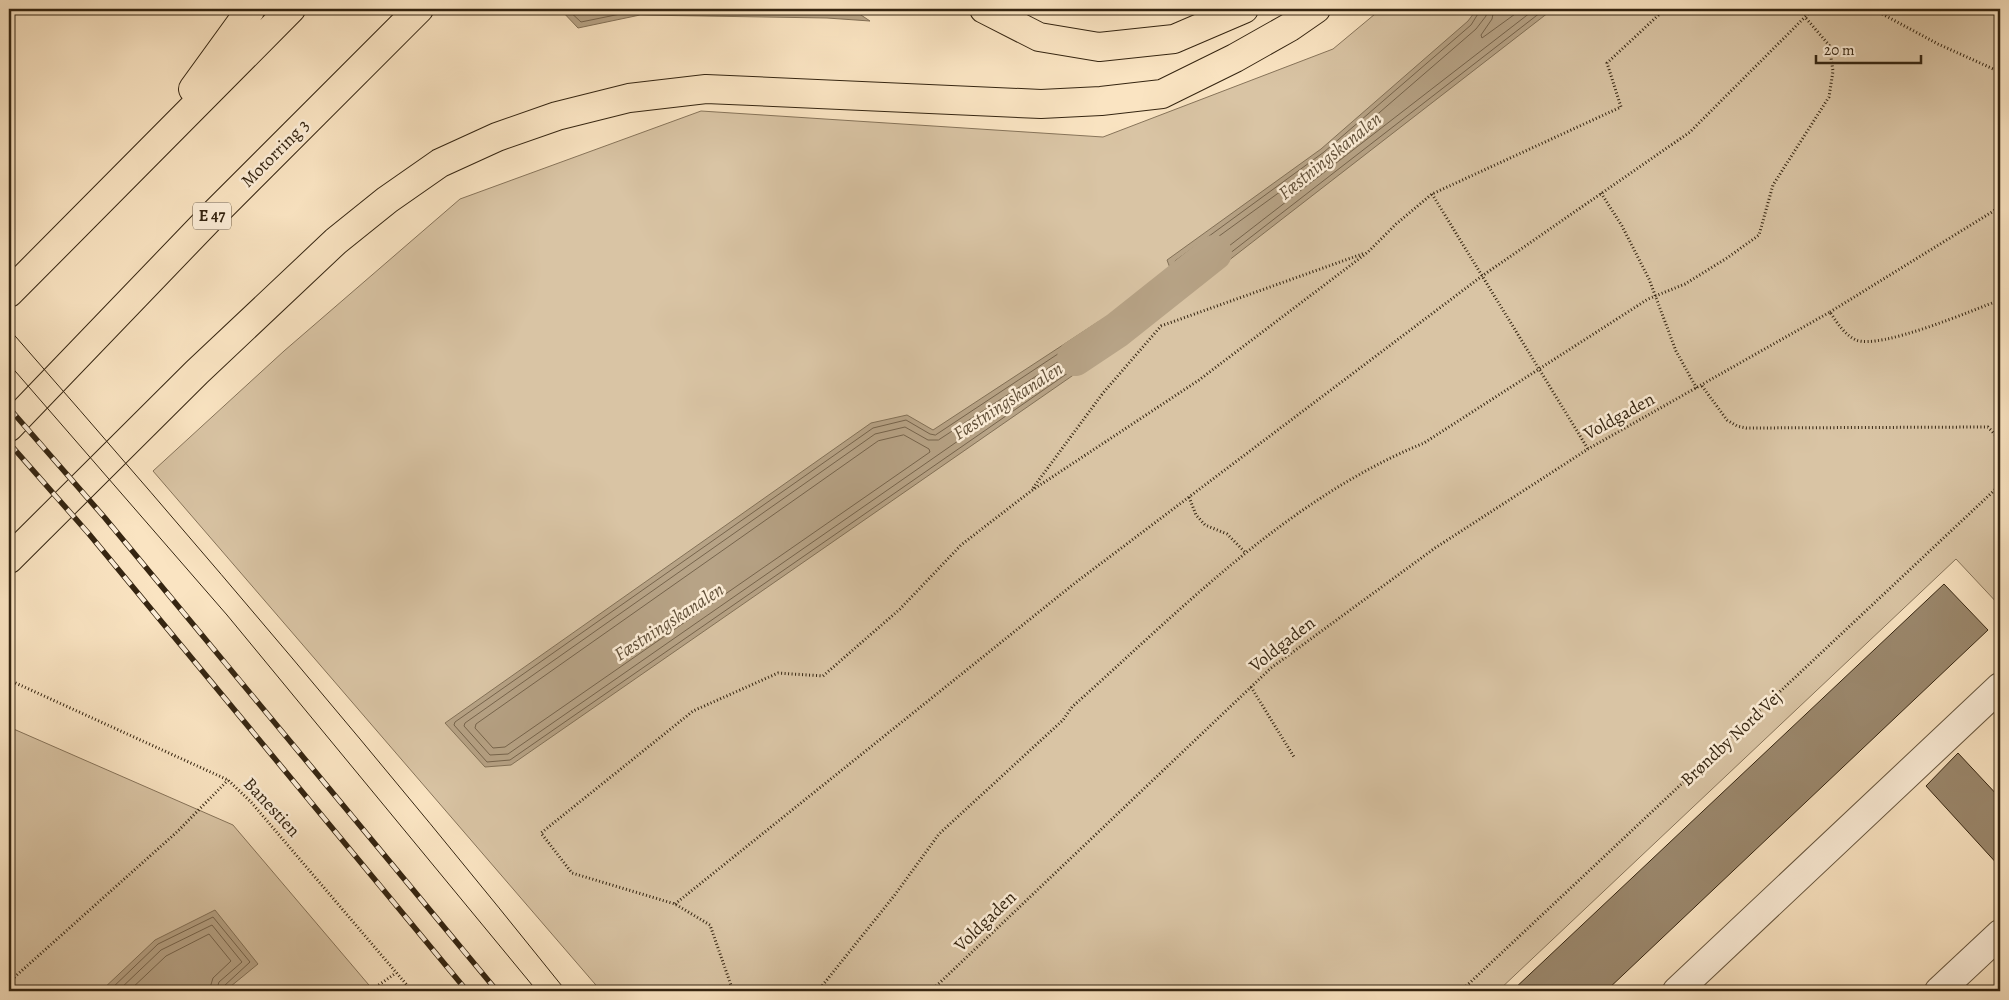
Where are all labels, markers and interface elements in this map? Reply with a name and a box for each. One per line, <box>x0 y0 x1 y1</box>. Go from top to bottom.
scale bar <box>1816 32 1922 64</box>
text: 20 m <box>1824 40 1855 60</box>
water label: Fæstningskanalen <box>1273 106 1387 206</box>
street label: Motorring 3 <box>236 114 314 192</box>
road number: E 47 <box>193 202 231 230</box>
water label: Fæstningskanalen <box>948 356 1068 446</box>
street label: Voldgaden <box>1578 387 1659 446</box>
water label: Fæstningskanalen <box>609 577 729 667</box>
street label: Voldgaden <box>1243 611 1320 678</box>
street label: Brøndby Nord Vej <box>1675 685 1787 791</box>
street label: Banestien <box>238 772 306 842</box>
street label: Voldgaden <box>948 885 1021 957</box>

